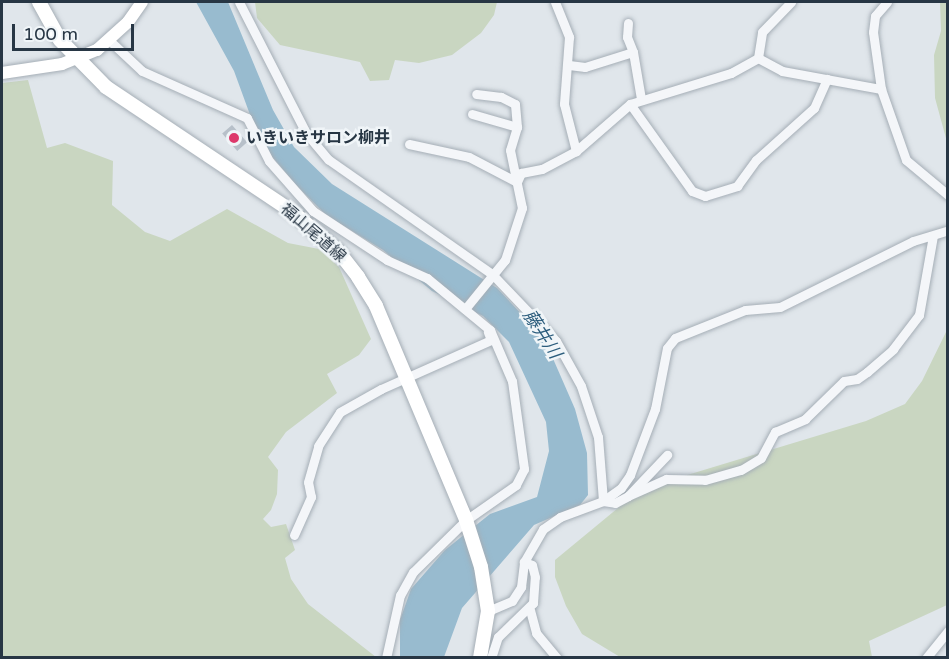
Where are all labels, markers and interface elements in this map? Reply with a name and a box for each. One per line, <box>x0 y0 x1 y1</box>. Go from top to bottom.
scale bar <box>15 12 136 50</box>
text: 100 m <box>23 23 78 45</box>
place label: いきいきサロン柳井 <box>246 128 390 148</box>
marker: いきいきサロン柳井 <box>227 131 241 145</box>
street label: 福山尾道線 <box>277 200 349 266</box>
water label: 藤井川 <box>518 305 566 363</box>

